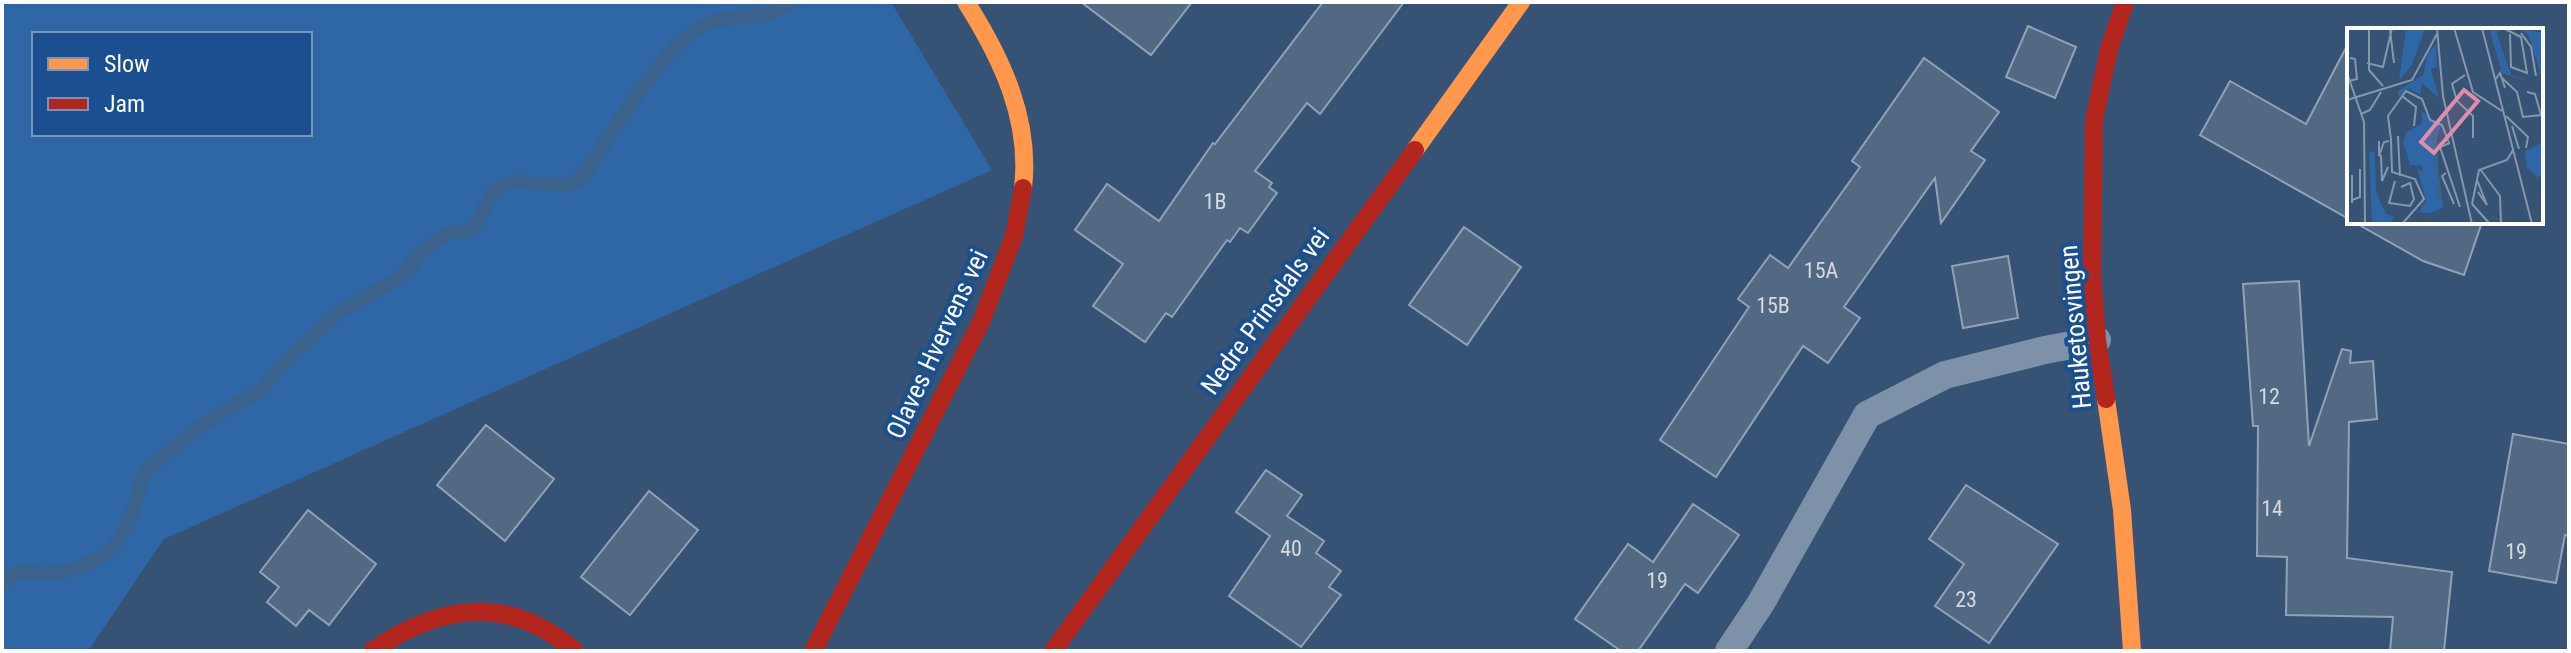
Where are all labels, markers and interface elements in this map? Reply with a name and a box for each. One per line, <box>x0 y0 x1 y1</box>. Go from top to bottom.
inset map <box>2347 28 2543 224</box>
legend <box>32 32 312 136</box>
text: Slow <box>104 50 150 78</box>
text: Jam <box>104 90 145 118</box>
house number: 1B <box>1204 189 1226 214</box>
street label: Nedre Prinsdals vei <box>1195 222 1335 400</box>
street label: Hauketosvingen <box>2053 244 2097 410</box>
street label: Olaves Hvervens vei <box>880 245 994 443</box>
house number: 15A <box>1804 258 1839 283</box>
house number: 15B <box>1756 293 1790 318</box>
house number: 12 <box>2258 384 2280 409</box>
house number: 14 <box>2261 496 2283 521</box>
house number: 40 <box>1280 536 1302 561</box>
house number: 19 <box>2505 539 2527 564</box>
house number: 19 <box>1646 568 1668 593</box>
house number: 23 <box>1955 587 1977 612</box>

